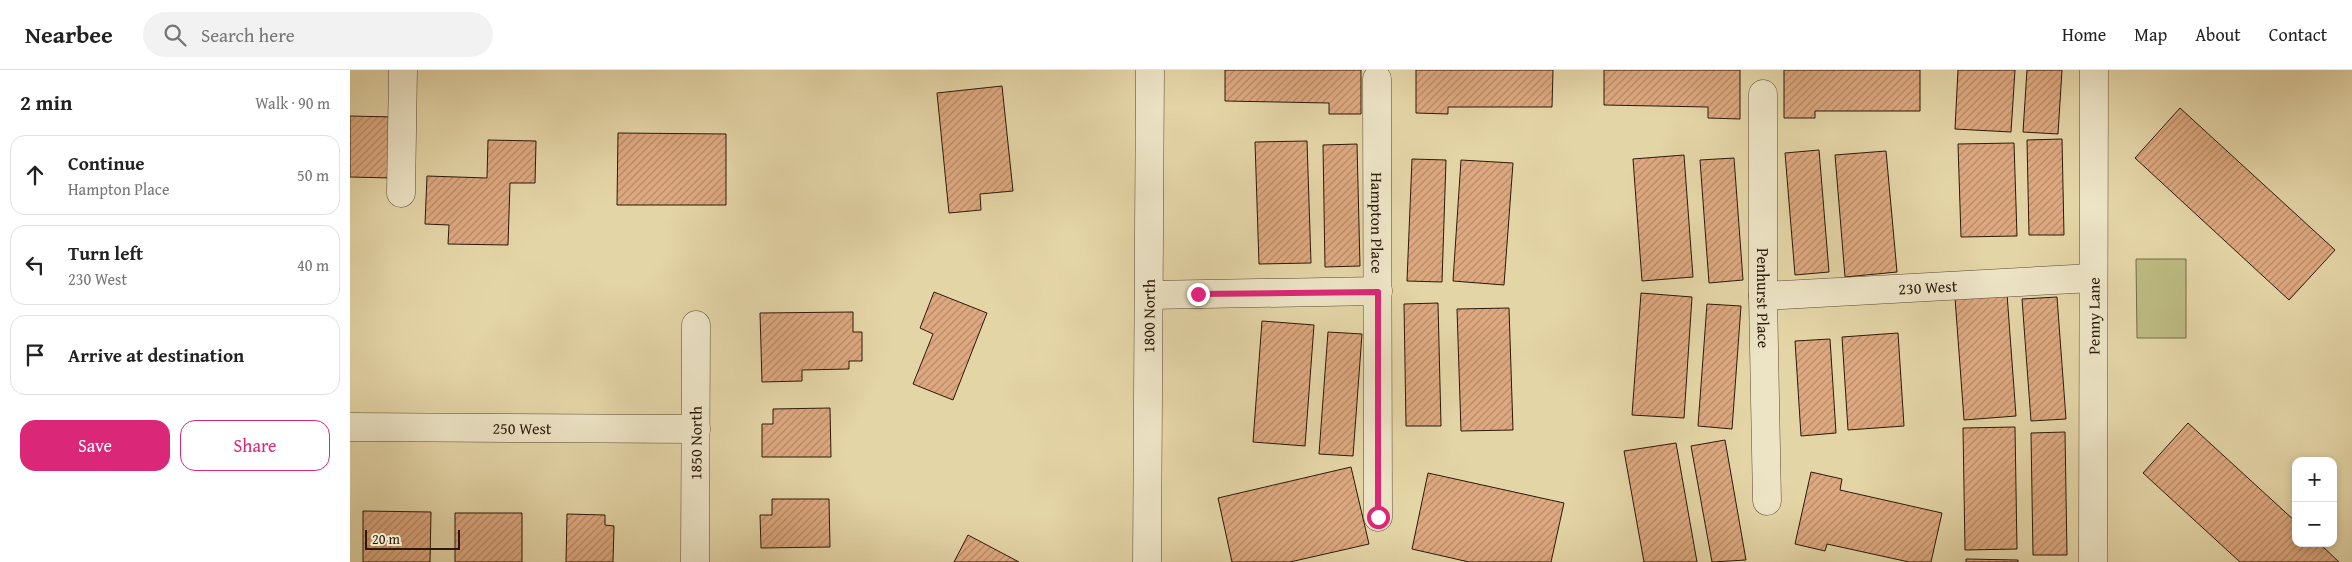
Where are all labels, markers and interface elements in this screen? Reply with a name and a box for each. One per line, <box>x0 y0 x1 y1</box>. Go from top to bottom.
search box <box>143 12 493 57</box>
text: Nearbee <box>25 17 113 52</box>
icon: search <box>161 21 189 49</box>
text: Search here <box>201 21 295 49</box>
text: Home <box>2062 21 2106 48</box>
text: Map <box>2134 21 2167 48</box>
text: About <box>2195 21 2241 48</box>
text: Contact <box>2269 21 2327 48</box>
text: 2 min <box>20 87 72 118</box>
text: Walk · 90 m <box>255 91 330 115</box>
text: Continue <box>68 149 145 177</box>
icon: ahead <box>21 161 49 189</box>
text: 50 m <box>297 163 329 187</box>
street label: Hampton Place <box>1365 172 1389 274</box>
text: Hampton Place <box>68 177 169 201</box>
text: Turn left <box>68 239 143 267</box>
street label: Penhurst Place <box>1751 248 1776 348</box>
icon: left <box>21 251 49 279</box>
text: 40 m <box>297 253 329 277</box>
text: 230 West <box>68 267 127 291</box>
street label: 230 West <box>1898 273 1958 301</box>
street label: Penny Lane <box>2081 277 2106 355</box>
street label: 1800 North <box>1136 279 1161 353</box>
route end <box>1187 283 1210 306</box>
icon: arrive <box>21 341 49 369</box>
text: Arrive at destination <box>68 341 244 369</box>
street label: 1850 North <box>683 406 708 480</box>
street label: 250 West <box>492 416 552 440</box>
button: Save <box>20 420 170 471</box>
button: Share <box>180 420 330 471</box>
map controls <box>2292 457 2337 547</box>
button: + <box>2292 457 2337 502</box>
button: − <box>2292 502 2337 547</box>
route start <box>1367 506 1390 529</box>
scale bar <box>365 527 460 550</box>
text: 20 m <box>372 529 400 549</box>

